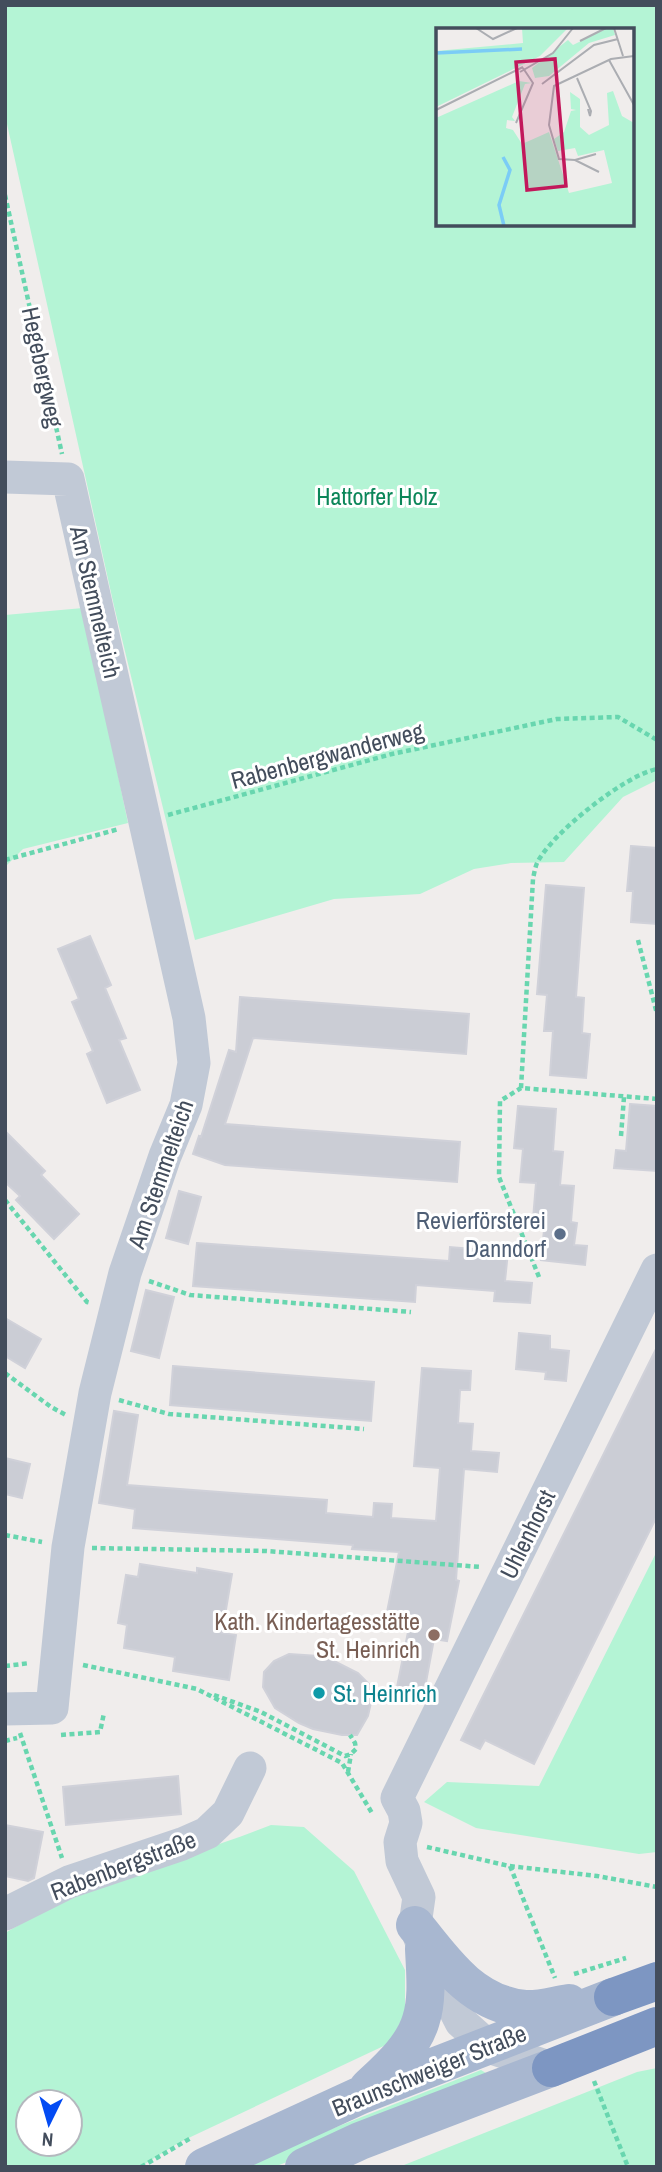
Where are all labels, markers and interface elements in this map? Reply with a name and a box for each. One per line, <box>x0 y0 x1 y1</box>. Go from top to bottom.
inset map <box>436 28 634 226</box>
street label: Hegebergweg <box>15 304 71 430</box>
park label: Hattorfer Holz <box>316 480 438 512</box>
street label: Am Stemmelteich <box>63 522 129 681</box>
street label: Rabenbergwanderweg <box>227 714 427 796</box>
street label: Am Stemmelteich <box>119 1095 200 1254</box>
place label: Revierförsterei Danndorf <box>416 1204 547 1264</box>
marker: Revierförsterei Danndorf <box>552 1226 568 1242</box>
street label: Uhlenhorst <box>492 1484 562 1584</box>
place label: Kath. Kindertagesstätte St. Heinrich <box>214 1605 420 1665</box>
marker: Kath. Kindertagesstätte St. Heinrich <box>426 1627 442 1643</box>
place label: St. Heinrich <box>333 1677 437 1709</box>
marker: St. Heinrich <box>311 1685 327 1701</box>
street label: Rabenbergstraße <box>46 1823 200 1907</box>
street label: Braunschweiger Straße <box>327 2016 531 2124</box>
north arrow <box>14 2088 84 2158</box>
text: N <box>41 2126 54 2153</box>

